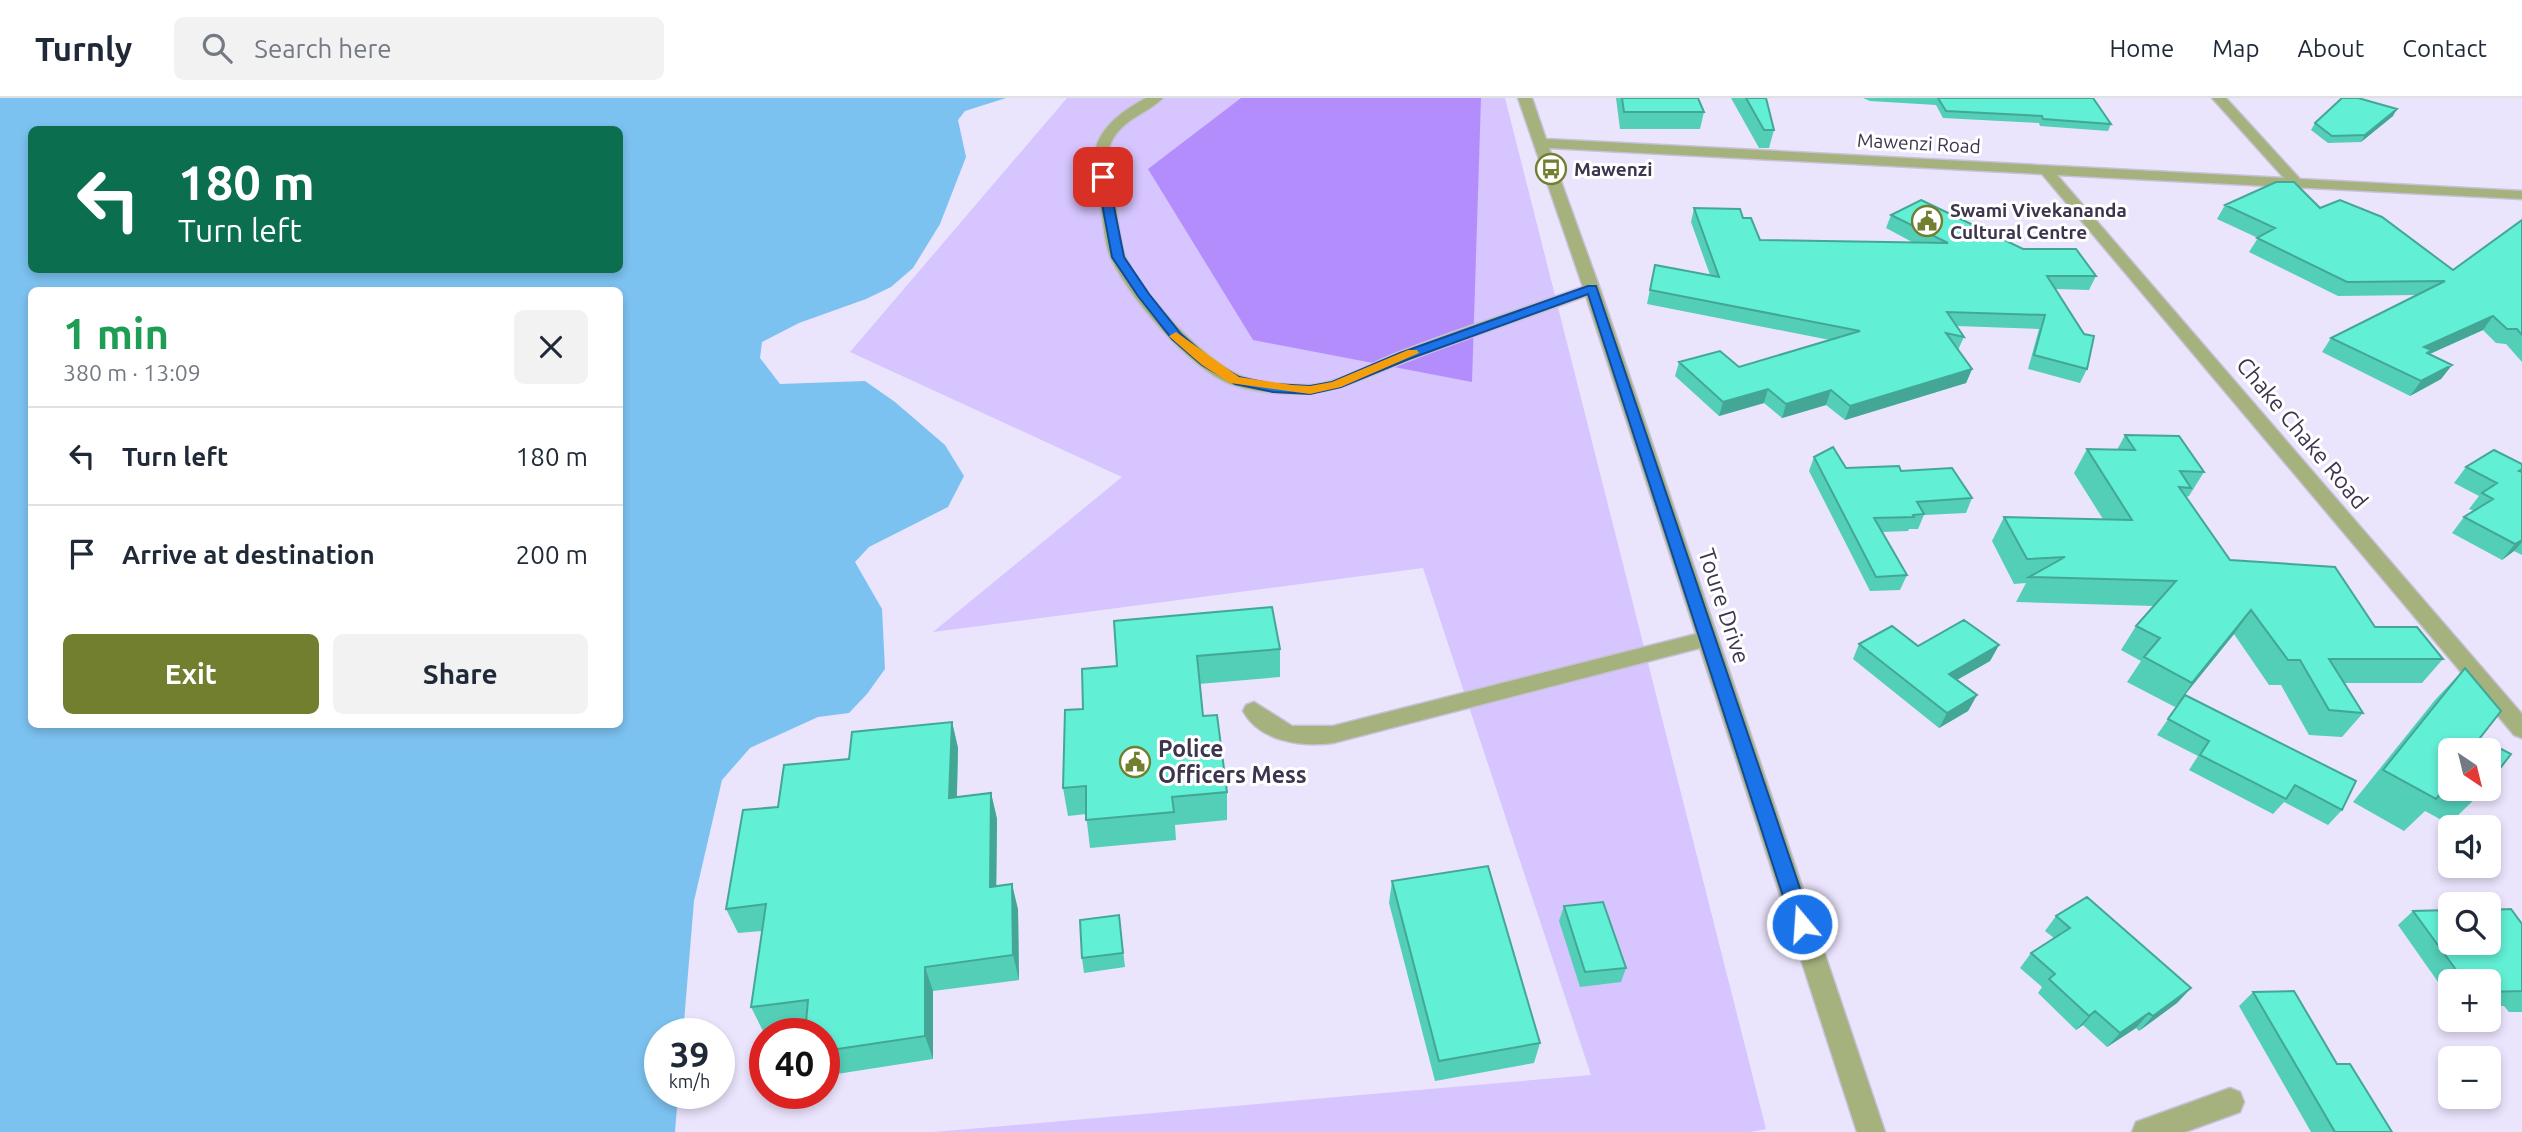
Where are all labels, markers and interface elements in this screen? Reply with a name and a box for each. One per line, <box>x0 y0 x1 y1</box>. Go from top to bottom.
search box <box>174 17 664 80</box>
icon: search <box>198 29 236 67</box>
text: Turnly <box>35 30 132 67</box>
text: Search here <box>254 34 392 63</box>
text: Home <box>2109 35 2174 62</box>
text: Map <box>2212 35 2259 62</box>
text: About <box>2297 35 2364 62</box>
text: Contact <box>2402 35 2487 62</box>
street label: Mawenzi Road <box>1857 129 1981 157</box>
pin <box>1073 147 1133 207</box>
bus stop icon: Mawenzi <box>1534 152 1568 186</box>
icon: left <box>63 154 154 245</box>
text: 180 m <box>178 154 315 209</box>
icon: arrive <box>1084 158 1122 196</box>
place label: Mawenzi <box>1574 158 1652 180</box>
place label: Swami Vivekananda Cultural Centre <box>1950 199 2127 243</box>
public building icon: Swami Vivekananda Cultural Centre <box>1910 204 1944 238</box>
text: Turn left <box>178 212 302 248</box>
text: 1 min <box>63 310 169 357</box>
button: close <box>514 310 588 384</box>
street label: Chake Chake Road <box>2232 352 2373 513</box>
text: 380 m · 13:09 <box>63 360 201 385</box>
icon: left <box>63 437 101 475</box>
text: Turn left <box>122 442 228 471</box>
text: 180 m <box>516 442 588 471</box>
icon: arrive <box>63 535 101 573</box>
text: Arrive at destination <box>122 540 375 569</box>
text: 200 m <box>516 540 588 569</box>
street label: Toure Drive <box>1694 545 1755 666</box>
button: Exit <box>63 634 319 714</box>
button: Share <box>333 634 588 714</box>
place label: Police Officers Mess <box>1158 736 1307 787</box>
north arrow <box>2438 738 2501 802</box>
map controls <box>2438 738 2501 1109</box>
public building icon: Police Officers Mess <box>1118 745 1152 779</box>
button: sound <box>2438 815 2501 878</box>
position arrow <box>1765 887 1839 961</box>
button: search <box>2438 892 2501 955</box>
button: + <box>2438 969 2501 1032</box>
speed limit sign: 40 <box>749 1018 840 1109</box>
text: 39 <box>670 1034 709 1074</box>
button: − <box>2438 1046 2501 1109</box>
text: km/h <box>669 1071 710 1091</box>

